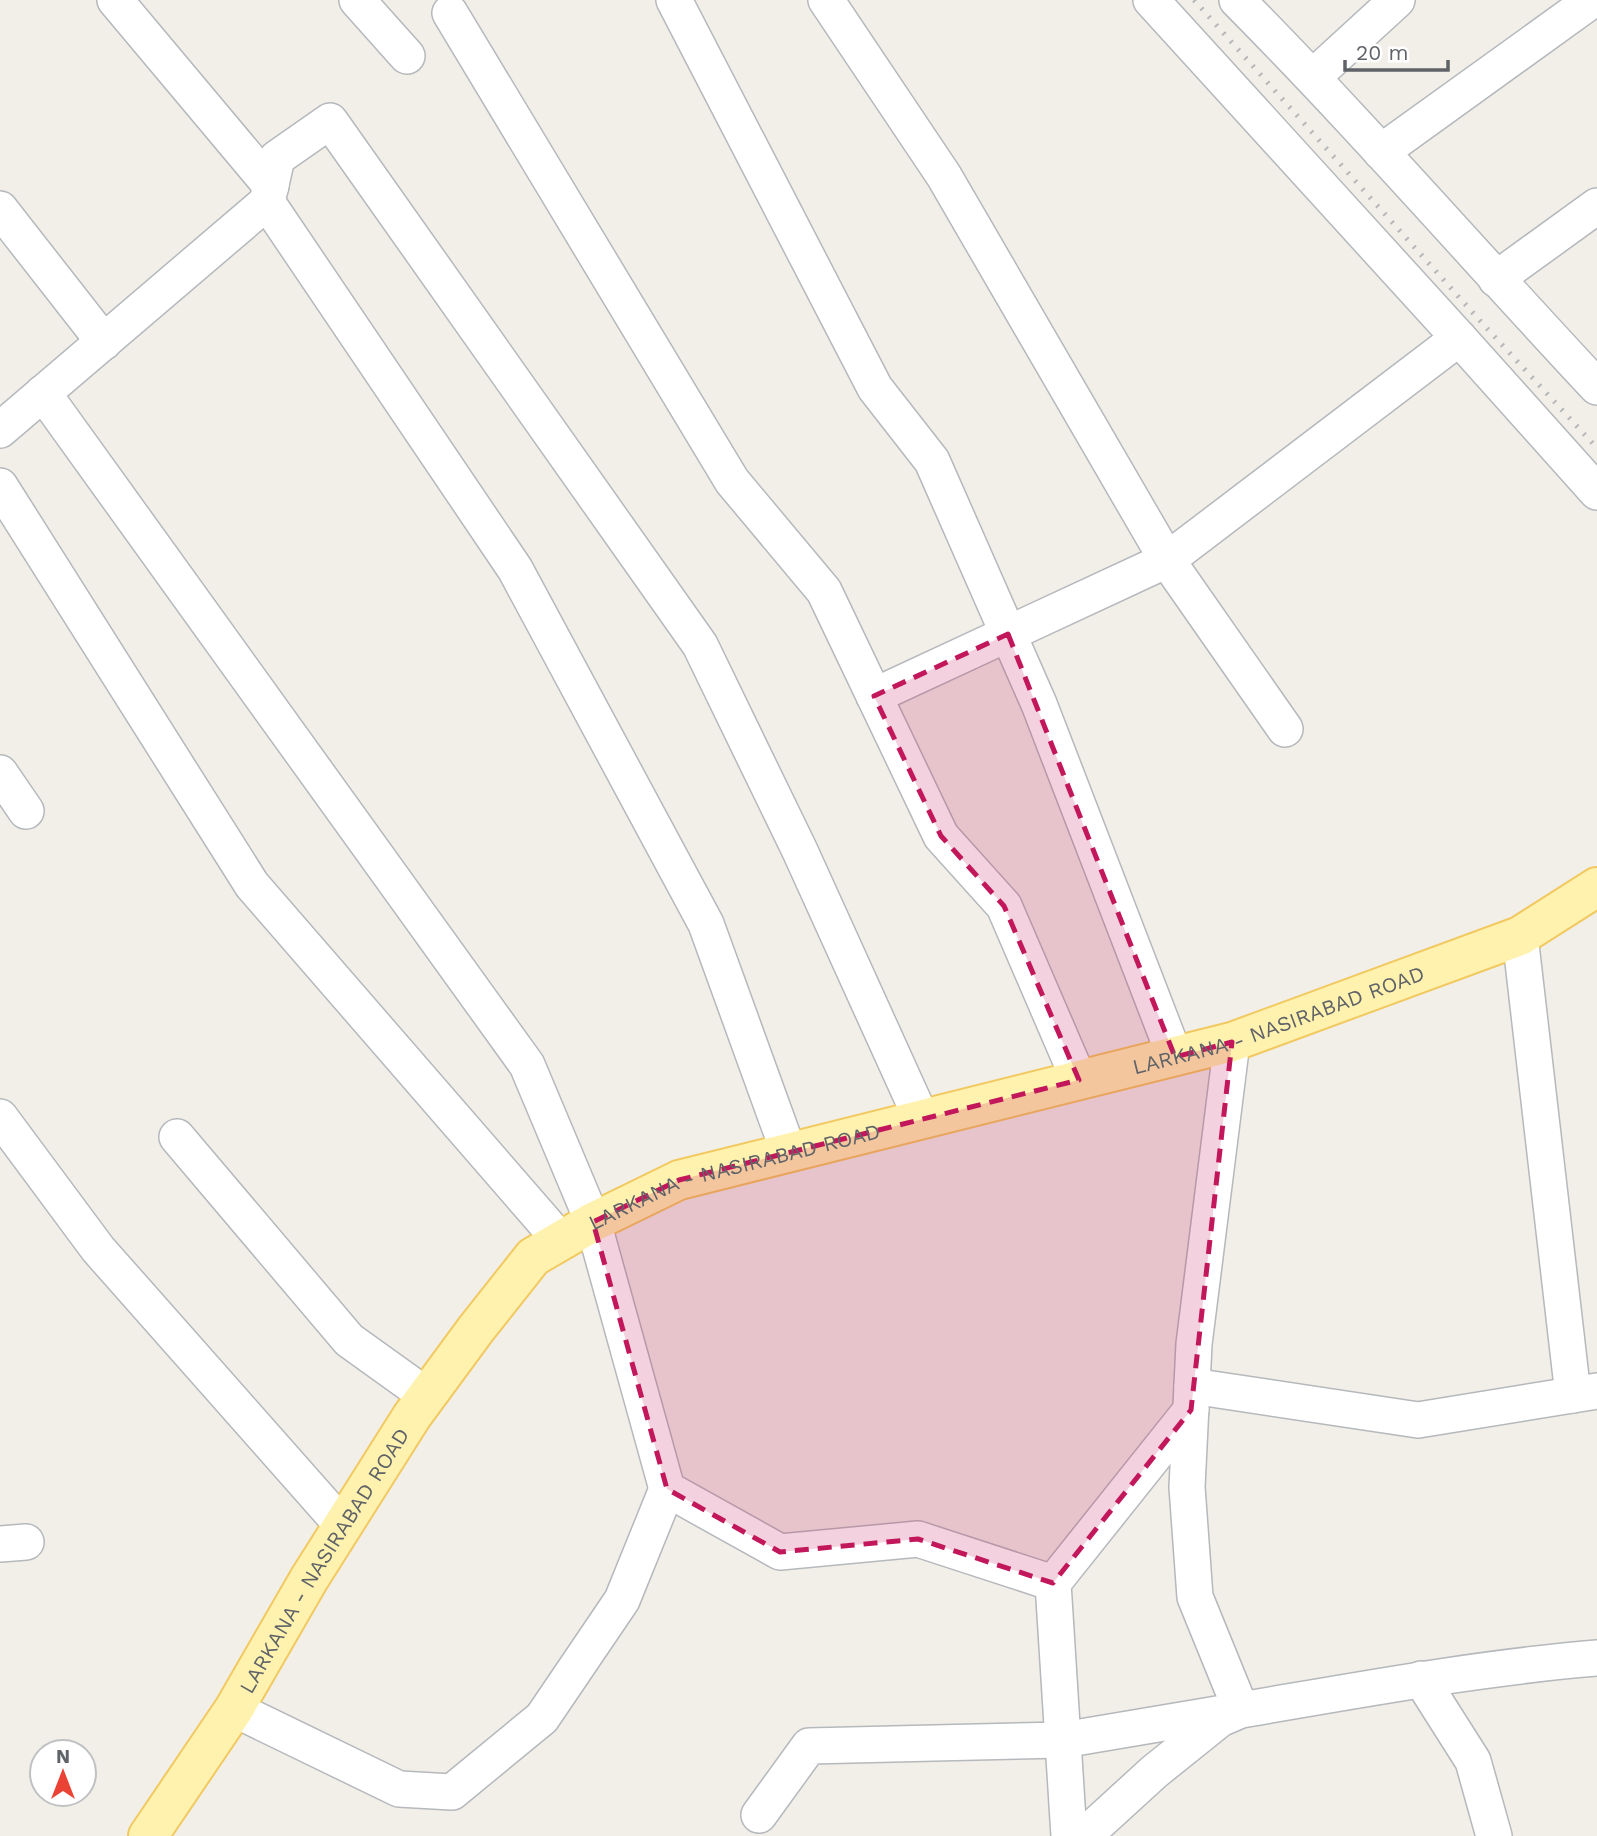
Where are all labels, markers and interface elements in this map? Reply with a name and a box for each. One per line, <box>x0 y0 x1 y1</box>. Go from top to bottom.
scale bar <box>1345 28 1448 72</box>
text: 20 m <box>1356 40 1408 65</box>
street label: LARKANA - NASIRABAD ROAD <box>1130 960 1428 1079</box>
street label: LARKANA - NASIRABAD ROAD <box>584 1118 883 1235</box>
street label: LARKANA - NASIRABAD ROAD <box>233 1423 414 1697</box>
north arrow <box>28 1738 98 1808</box>
text: N <box>56 1745 70 1768</box>

